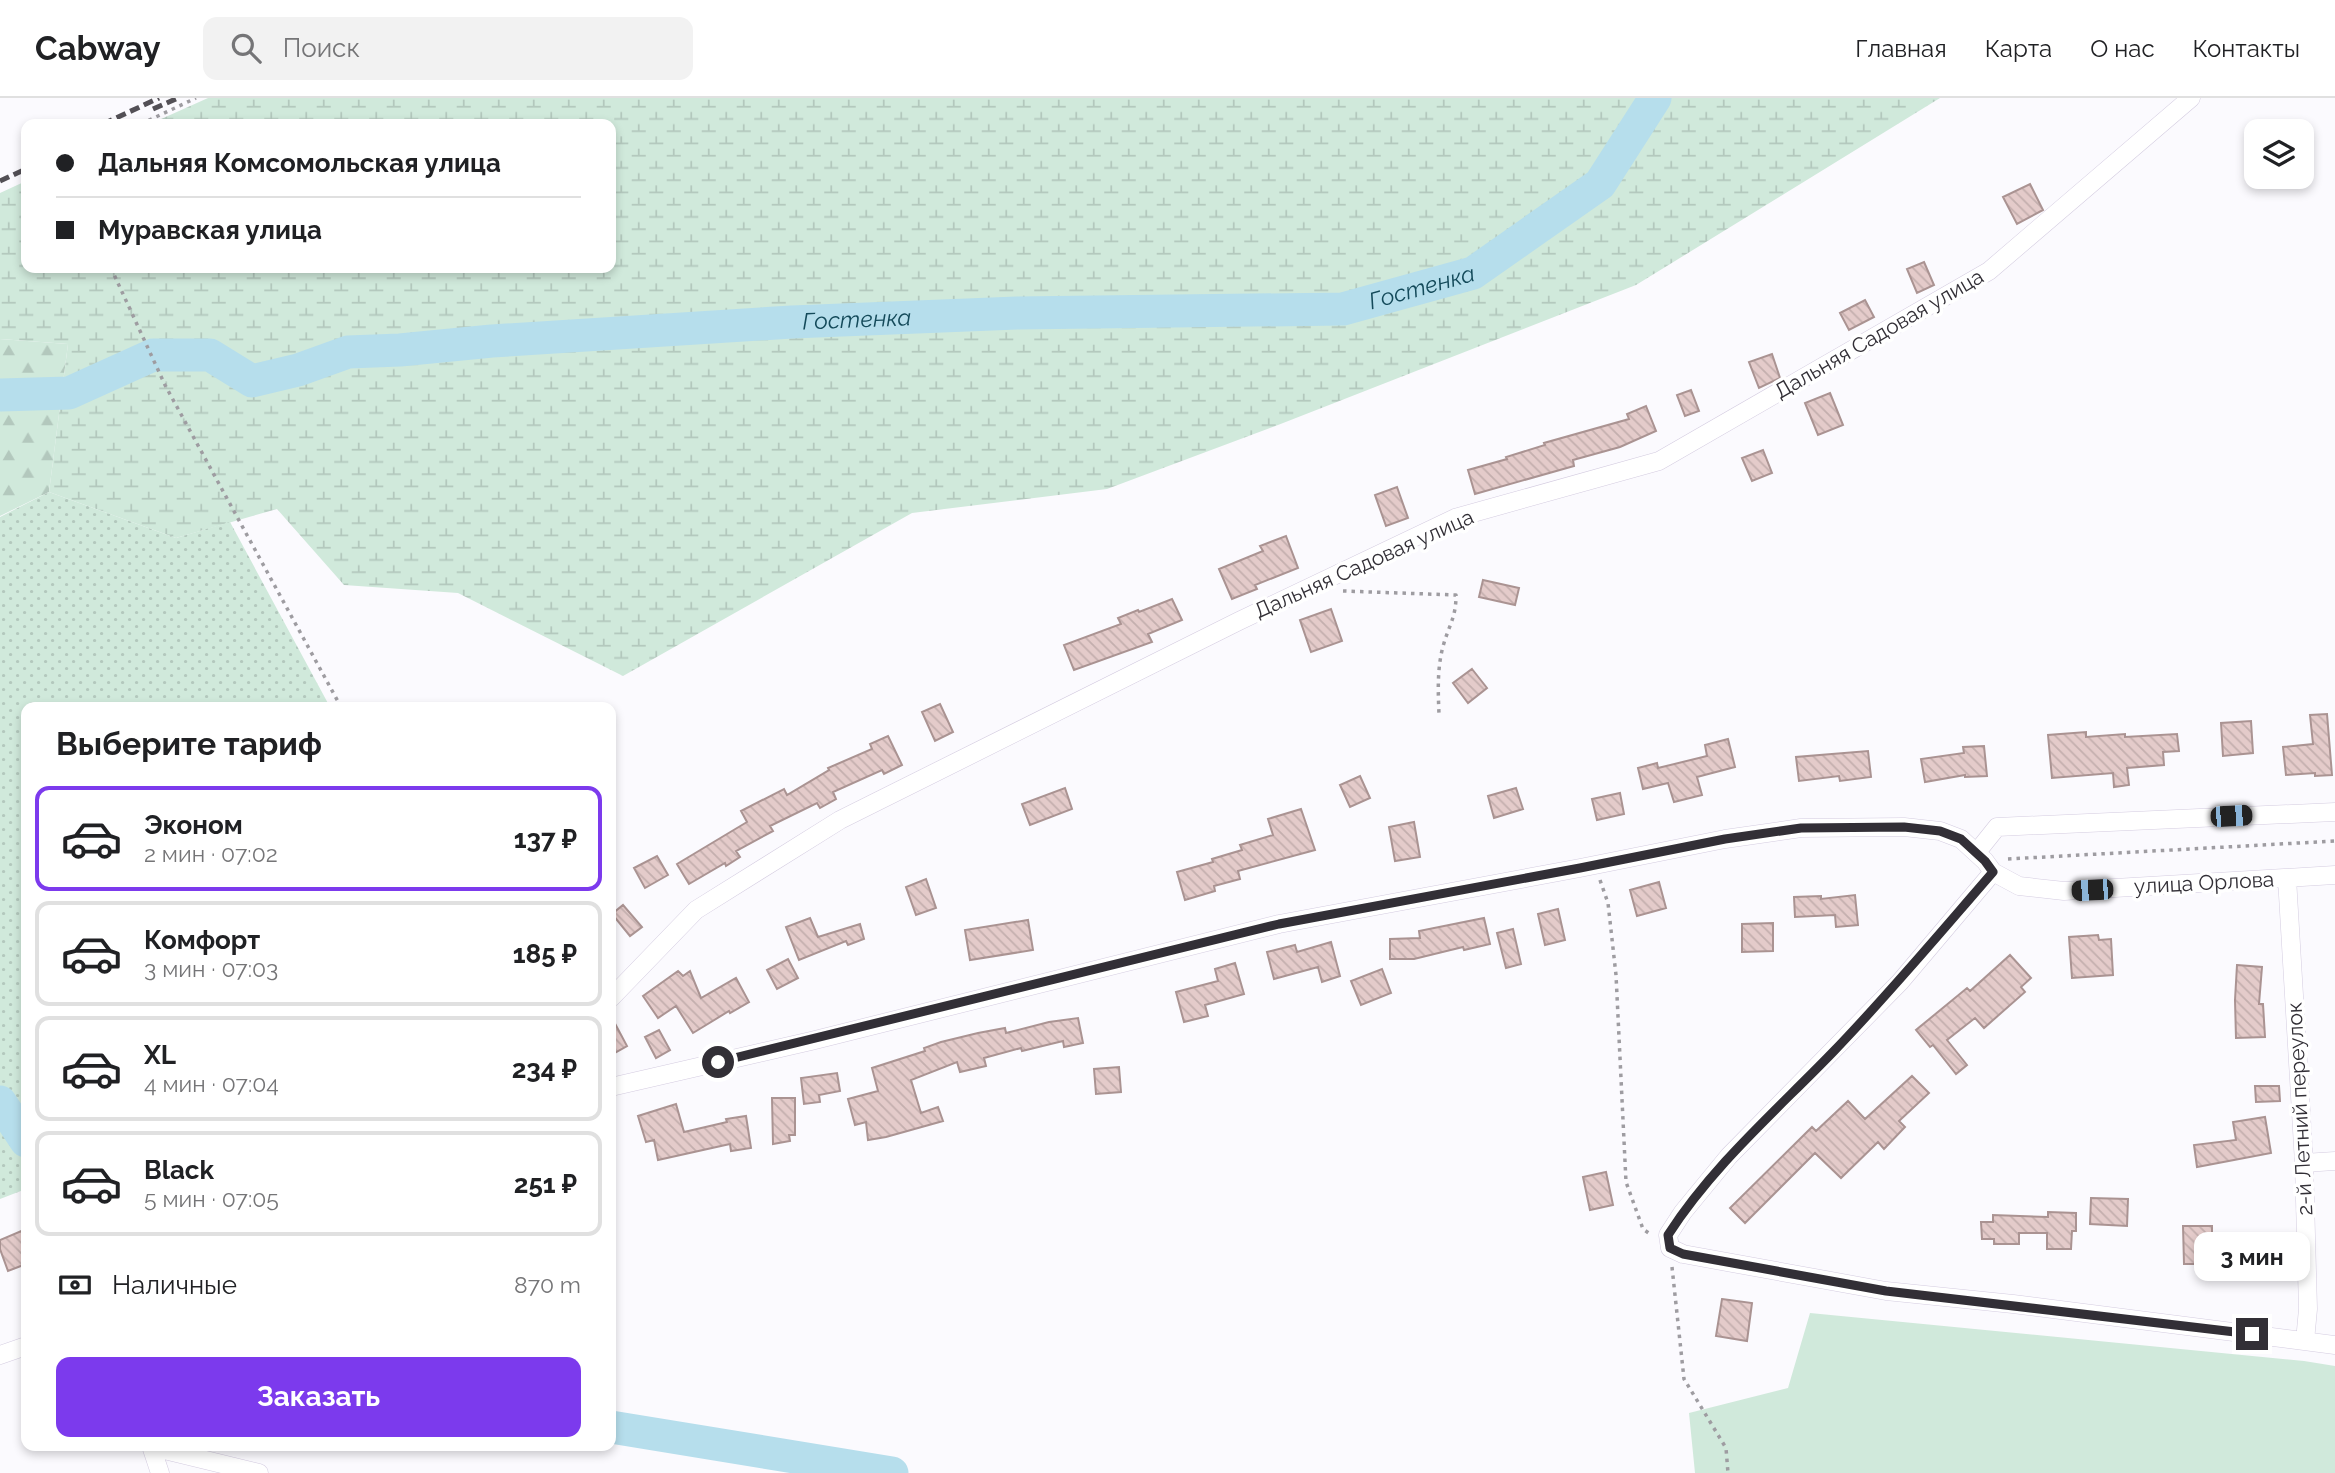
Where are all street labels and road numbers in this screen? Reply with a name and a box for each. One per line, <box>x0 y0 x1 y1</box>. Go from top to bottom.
street label: Дальняя Садовая улица <box>1770 263 1988 404</box>
street label: Дальняя Садовая улица <box>1250 504 1477 623</box>
street label: улица Орлова <box>2133 866 2275 899</box>
street label: 2-й Летний переулок <box>2281 1002 2318 1216</box>

